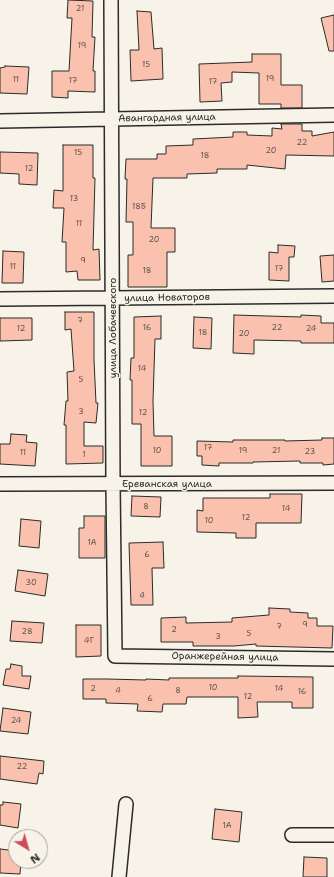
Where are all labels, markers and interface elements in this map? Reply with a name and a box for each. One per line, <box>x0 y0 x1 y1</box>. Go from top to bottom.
house number: 21 <box>76 4 84 14</box>
house number: 19 <box>78 41 86 51</box>
house number: 15 <box>142 60 150 70</box>
house number: 19 <box>266 74 274 84</box>
house number: 11 <box>13 75 19 85</box>
house number: 17 <box>69 76 77 86</box>
house number: 17 <box>209 77 217 87</box>
street label: Авангардная улица <box>118 111 216 125</box>
house number: 22 <box>297 138 307 148</box>
house number: 20 <box>266 146 276 156</box>
house number: 15 <box>74 148 82 158</box>
house number: 18 <box>201 151 209 161</box>
house number: 12 <box>25 164 33 174</box>
house number: 13 <box>70 194 78 204</box>
house number: 18Б <box>132 202 146 212</box>
house number: 11 <box>76 219 82 229</box>
house number: 20 <box>149 235 159 245</box>
house number: 9 <box>80 256 86 266</box>
house number: 11 <box>10 262 16 272</box>
house number: 17 <box>275 264 283 274</box>
house number: 18 <box>143 266 151 276</box>
street label: улица Лобачевского <box>107 278 119 378</box>
street label: улица Новаторов <box>124 291 210 305</box>
house number: 7 <box>77 316 83 326</box>
house number: 16 <box>143 323 151 333</box>
house number: 22 <box>272 323 282 333</box>
house number: 12 <box>17 324 25 334</box>
house number: 24 <box>306 324 316 334</box>
house number: 18 <box>199 328 207 338</box>
house number: 20 <box>239 329 249 339</box>
house number: 14 <box>138 364 146 374</box>
house number: 5 <box>79 375 83 385</box>
house number: 3 <box>78 407 84 417</box>
house number: 12 <box>139 408 147 418</box>
house number: 17 <box>204 443 212 453</box>
house number: 10 <box>153 446 161 456</box>
house number: 19 <box>239 446 247 456</box>
house number: 21 <box>272 446 280 456</box>
house number: 23 <box>305 447 315 457</box>
house number: 11 <box>20 448 26 458</box>
house number: 1 <box>82 450 86 460</box>
street label: Ереванская улица <box>122 478 212 490</box>
house number: 8 <box>143 502 149 512</box>
house number: 14 <box>282 504 290 514</box>
house number: 12 <box>242 513 250 523</box>
house number: 10 <box>205 516 213 526</box>
house number: 1А <box>87 538 97 548</box>
house number: 6 <box>144 550 150 560</box>
house number: 30 <box>25 578 37 588</box>
house number: 4 <box>139 591 145 601</box>
house number: 9 <box>302 620 308 630</box>
house number: 7 <box>276 622 282 632</box>
house number: 2 <box>171 625 177 635</box>
house number: 28 <box>22 627 32 637</box>
house number: 5 <box>247 629 251 639</box>
house number: 3 <box>215 632 221 642</box>
house number: 4Г <box>84 636 94 646</box>
street label: Оранжерейная улица <box>171 650 279 664</box>
house number: 10 <box>209 683 217 693</box>
house number: 2 <box>90 684 96 694</box>
house number: 14 <box>275 684 283 694</box>
house number: 4 <box>115 686 121 696</box>
house number: 8 <box>175 686 181 696</box>
house number: 16 <box>298 687 306 697</box>
house number: 12 <box>244 692 252 702</box>
house number: 6 <box>147 694 153 704</box>
house number: 24 <box>11 716 21 726</box>
house number: 22 <box>17 762 27 772</box>
house number: 1А <box>222 821 232 831</box>
north arrow <box>8 829 48 869</box>
text: N <box>27 850 43 867</box>

